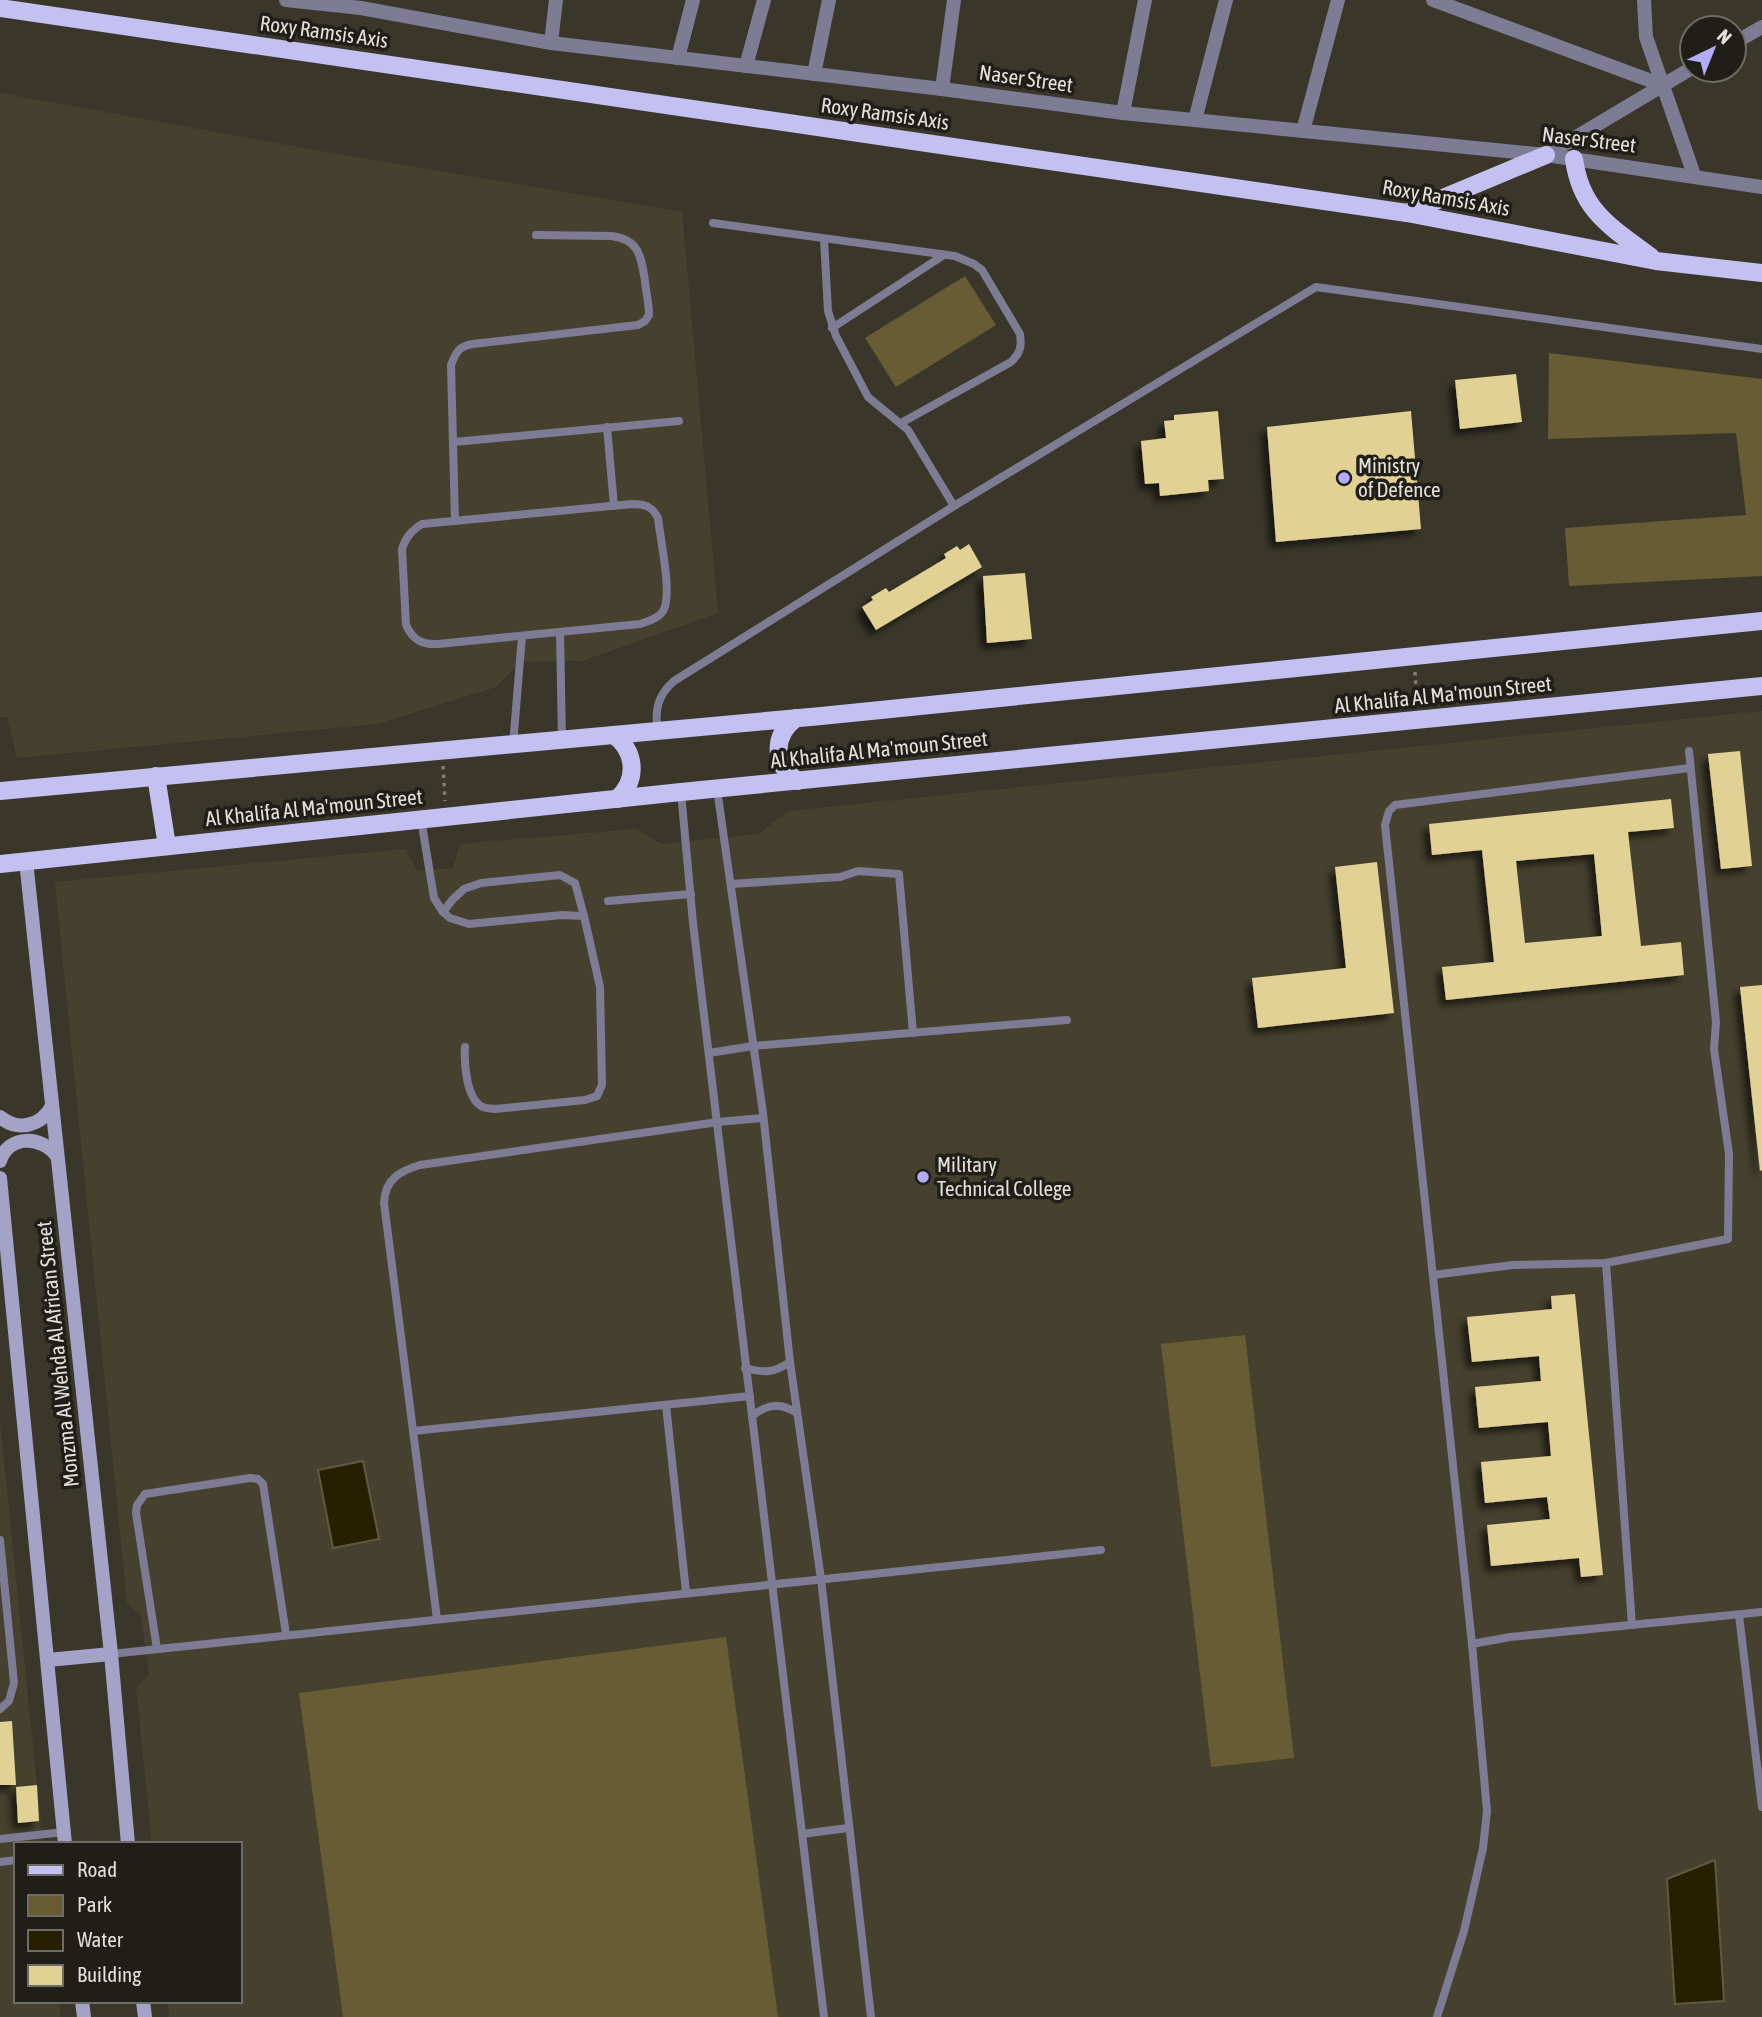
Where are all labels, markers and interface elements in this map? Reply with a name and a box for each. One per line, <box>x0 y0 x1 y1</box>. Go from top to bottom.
street label: Roxy Ramsis Axis <box>259 10 390 52</box>
north arrow <box>1678 14 1748 84</box>
text: N <box>1713 25 1736 48</box>
street label: Naser Street <box>978 60 1074 96</box>
street label: Roxy Ramsis Axis <box>820 92 951 134</box>
street label: Naser Street <box>1541 121 1637 157</box>
street label: Roxy Ramsis Axis <box>1381 174 1512 220</box>
place label: Ministry of Defence <box>1358 453 1441 501</box>
marker: Ministry of Defence <box>1336 470 1352 486</box>
street label: Al Khalifa Al Ma'moun Street <box>1333 671 1553 717</box>
street label: Al Khalifa Al Ma'moun Street <box>769 726 989 772</box>
street label: Al Khalifa Al Ma'moun Street <box>204 784 424 830</box>
place label: Military Technical College <box>937 1152 1071 1200</box>
marker: Military Technical College <box>915 1169 931 1185</box>
street label: Monzma Al Wehda Al African Street <box>31 1220 83 1488</box>
legend <box>14 1842 242 2003</box>
text: Road <box>77 1857 117 1881</box>
text: Park <box>77 1892 112 1916</box>
text: Water <box>77 1927 124 1951</box>
text: Building <box>77 1962 141 1986</box>

